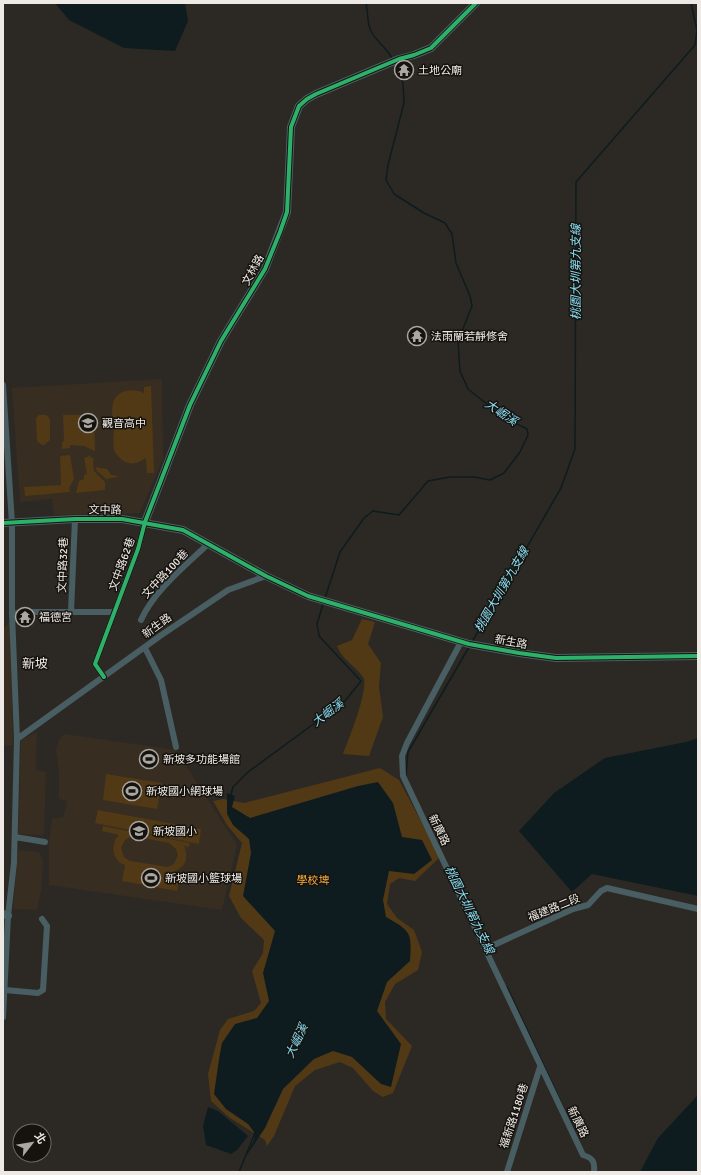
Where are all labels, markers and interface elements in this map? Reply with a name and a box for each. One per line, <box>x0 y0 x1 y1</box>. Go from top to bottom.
temple icon: 土地公廟 <box>393 59 415 81</box>
place label: 土地公廟 <box>418 64 462 77</box>
water label: 桃園大圳第九支線 <box>569 222 584 320</box>
street label: 文林路 <box>240 252 266 288</box>
temple icon: 法雨蘭若靜修舍 <box>406 325 428 347</box>
place label: 法雨蘭若靜修舍 <box>431 330 508 343</box>
water label: 大崛溪 <box>482 397 522 430</box>
school or university icon: 觀音高中 <box>77 412 99 434</box>
place label: 觀音高中 <box>102 417 146 430</box>
street label: 文中路 <box>88 503 122 517</box>
street label: 文中路62巷 <box>106 536 138 592</box>
street label: 文中路32巷 <box>56 537 70 593</box>
water label: 桃園大圳第九支線 <box>472 543 533 635</box>
street label: 文中路100巷 <box>139 547 191 601</box>
temple icon: 福德宮 <box>14 606 36 628</box>
place label: 福德宮 <box>39 611 72 624</box>
street label: 新生路 <box>140 611 174 641</box>
street label: 新生路 <box>494 633 528 651</box>
district label: 新坡 <box>22 656 48 672</box>
water label: 大崛溪 <box>309 695 348 730</box>
sports icon: 新坡多功能場館 <box>138 748 160 770</box>
place label: 新坡多功能場館 <box>163 753 240 766</box>
sports icon: 新坡國小網球場 <box>121 780 143 802</box>
place label: 新坡國小網球場 <box>146 785 223 798</box>
street label: 新廣路 <box>426 812 452 848</box>
school or university icon: 新坡國小 <box>128 820 150 842</box>
place label: 新坡國小 <box>153 825 197 838</box>
water label: 桃園大圳第九支線 <box>441 864 498 958</box>
sports icon: 新坡國小籃球場 <box>140 867 162 889</box>
place label: 新坡國小籃球場 <box>165 872 242 885</box>
park label: 學校埤 <box>297 874 330 887</box>
street label: 福建路二段 <box>526 892 582 924</box>
water label: 大崛溪 <box>283 1020 312 1060</box>
street label: 福新路1180巷 <box>497 1082 531 1150</box>
street label: 新廣路 <box>565 1104 591 1140</box>
north arrow <box>12 1123 52 1163</box>
text: 北 <box>32 1130 49 1146</box>

